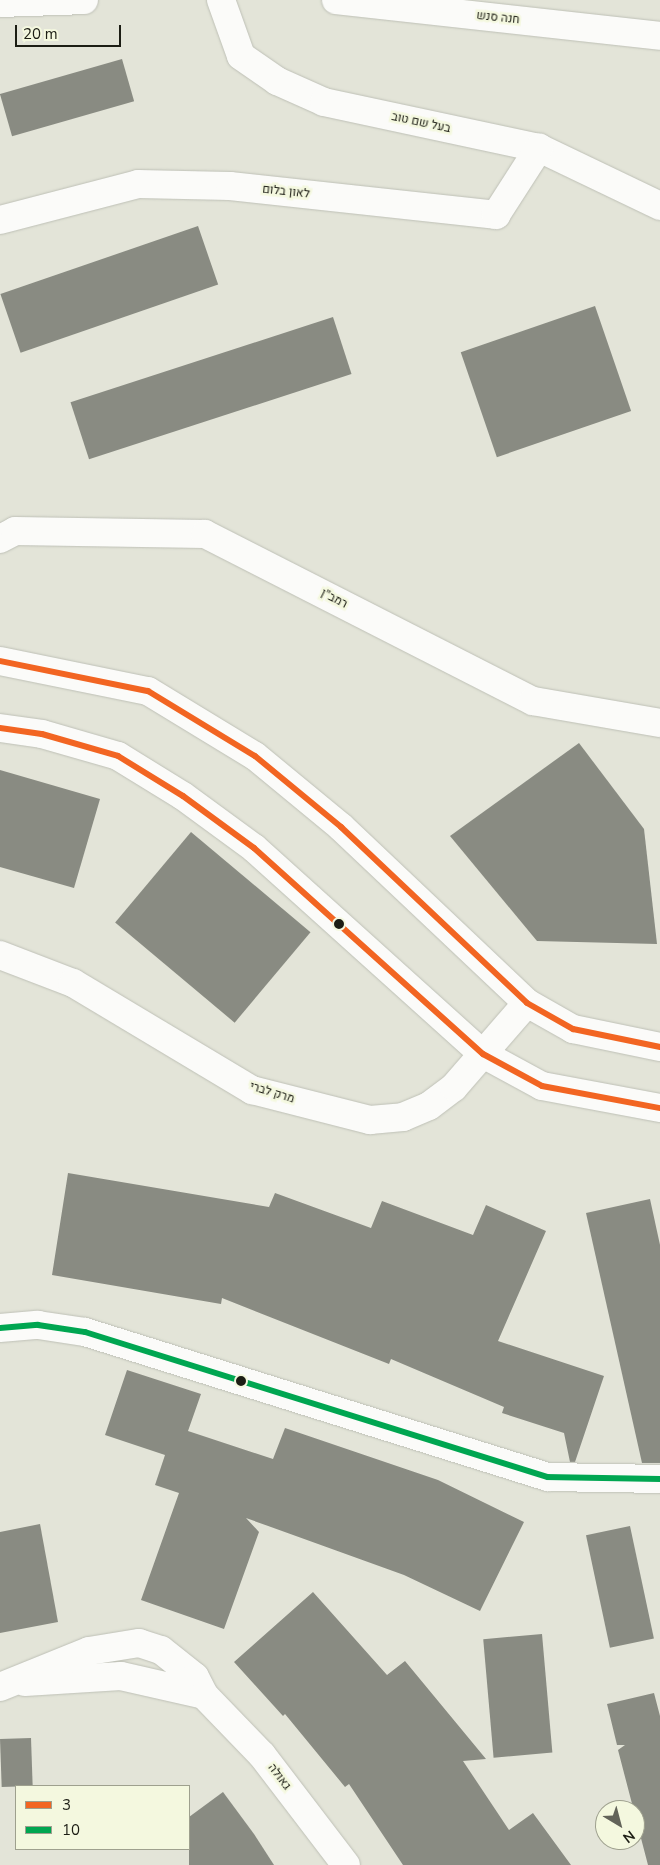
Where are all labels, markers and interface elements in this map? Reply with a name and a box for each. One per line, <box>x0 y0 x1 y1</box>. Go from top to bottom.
street label: חנה סנש <box>476 9 520 27</box>
scale bar <box>18 15 124 47</box>
text: 20 m <box>23 24 58 44</box>
street label: בעל שם טוב <box>390 110 452 136</box>
street label: לאון בלום <box>262 182 310 202</box>
street label: רמב"ן <box>318 586 350 612</box>
unlabelled marker <box>334 919 344 929</box>
street label: מרק לברי <box>248 1079 296 1107</box>
unlabelled marker <box>236 1376 246 1386</box>
street label: גאולה <box>264 1761 294 1793</box>
legend <box>15 1785 190 1850</box>
text: 3 <box>62 1795 71 1815</box>
north arrow <box>595 1800 645 1850</box>
text: 10 <box>62 1820 80 1840</box>
text: N <box>619 1826 639 1847</box>

